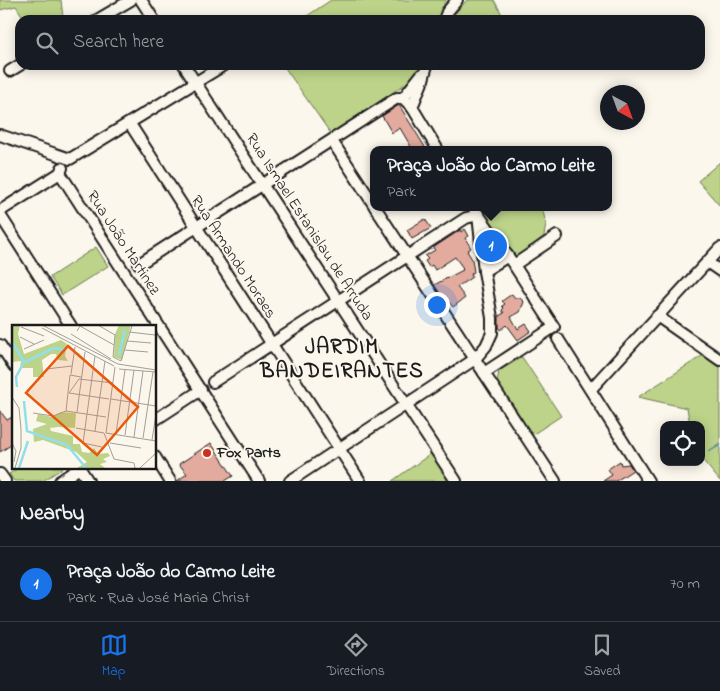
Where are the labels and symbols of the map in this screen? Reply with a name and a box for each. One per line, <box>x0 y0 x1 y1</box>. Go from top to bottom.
north arrow <box>600 85 645 130</box>
street label: Rua Ismael Estanislau de Arruda <box>239 129 379 325</box>
street label: Rua João Martinez <box>80 186 166 300</box>
street label: Rua Armando Moraes <box>184 191 282 323</box>
pin: 1 <box>475 227 507 265</box>
your location <box>424 292 450 318</box>
inset map <box>12 325 156 468</box>
district label: JARDIM BANDEIRANTES <box>259 333 424 387</box>
place label: Fox Parts <box>216 441 281 465</box>
marker: Fox Parts <box>201 447 213 459</box>

